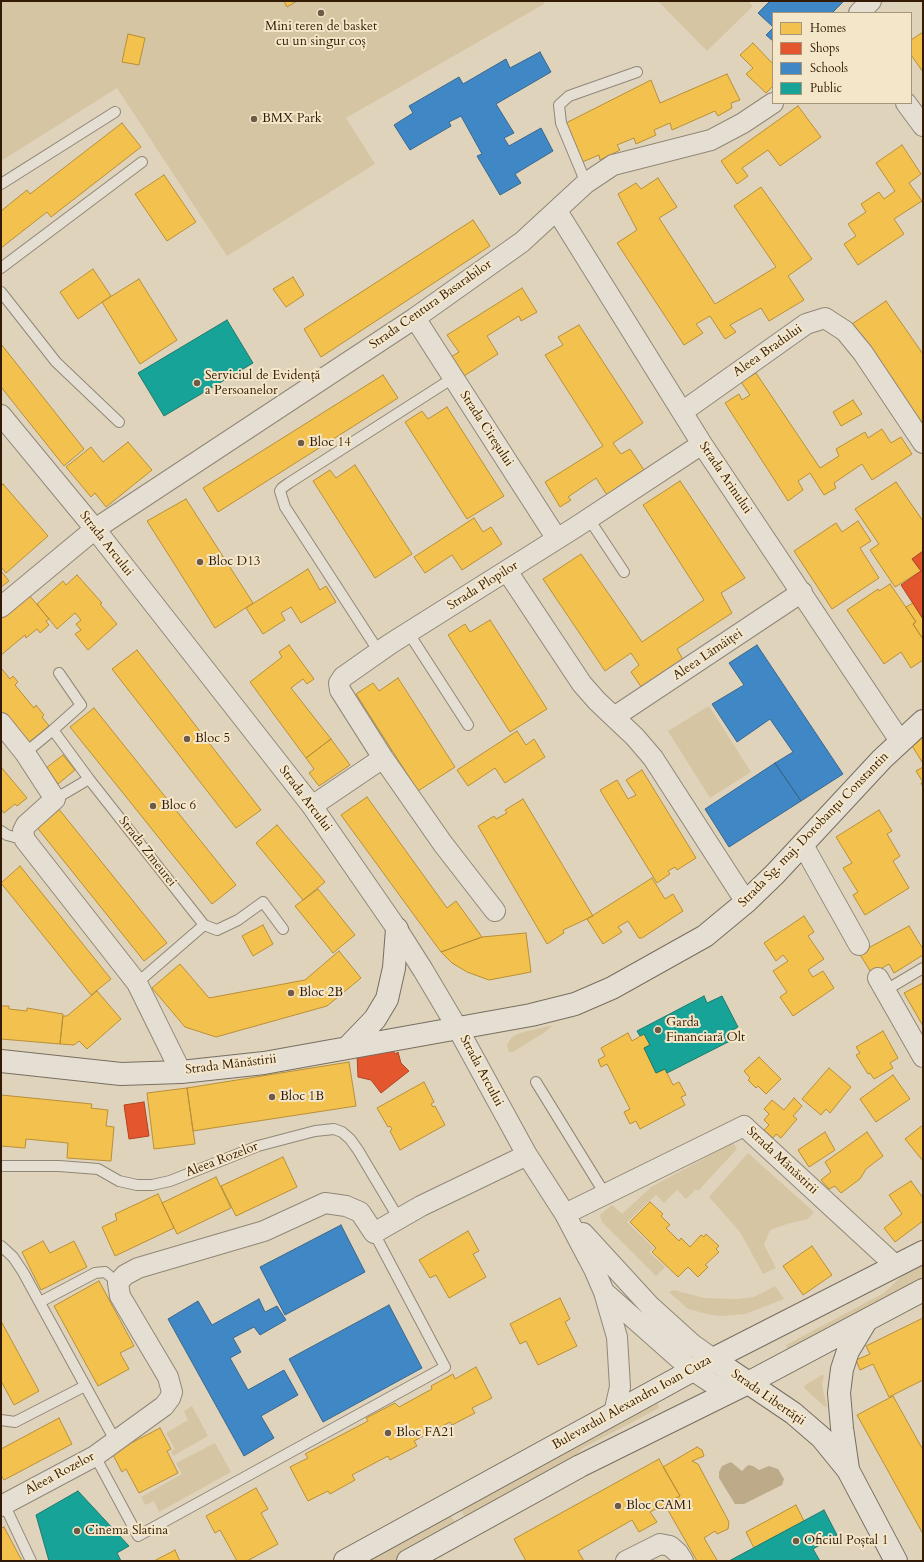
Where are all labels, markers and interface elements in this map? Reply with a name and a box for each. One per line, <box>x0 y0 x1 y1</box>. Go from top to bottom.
marker: Mini teren de basket cu un singur coș <box>316 8 326 18</box>
legend <box>772 12 912 104</box>
place label: Mini teren de basket cu un singur coș <box>265 19 377 50</box>
text: Homes <box>810 20 846 36</box>
text: Shops <box>810 40 839 56</box>
text: Schools <box>810 60 848 76</box>
text: Public <box>810 80 842 96</box>
place label: BMX Park <box>262 111 322 127</box>
marker: BMX Park <box>249 114 259 124</box>
street label: Strada Centura Basarabilor <box>367 257 495 353</box>
street label: Aleea Bradului <box>730 321 806 381</box>
place label: Serviciul de Evidență a Persoanelor <box>205 368 320 399</box>
marker: Serviciul de Evidență a Persoanelor <box>192 378 202 388</box>
street label: Strada Cireșului <box>456 388 516 470</box>
place label: Bloc 14 <box>309 435 351 451</box>
marker: Bloc 14 <box>296 438 306 448</box>
street label: Strada Arinului <box>695 439 755 517</box>
street label: Strada Arcului <box>76 508 136 580</box>
place label: Bloc D13 <box>208 554 260 570</box>
marker: Bloc D13 <box>195 557 205 567</box>
street label: Strada Plopilor <box>445 558 521 614</box>
street label: Aleea Lămâiței <box>670 626 746 684</box>
place label: Bloc 5 <box>195 731 230 747</box>
marker: Bloc 5 <box>182 734 192 744</box>
street label: Strada Sg. maj. Dorobanțu Constantin <box>736 749 892 911</box>
street label: Strada Arcului <box>275 763 335 835</box>
place label: Bloc 6 <box>161 798 196 814</box>
marker: Bloc 6 <box>148 801 158 811</box>
street label: Strada Zmeurei <box>115 814 179 890</box>
place label: Bloc 2B <box>299 985 343 1001</box>
marker: Bloc 2B <box>286 988 296 998</box>
place label: Garda Financiară Olt <box>666 1015 745 1046</box>
marker: Garda Financiară Olt <box>653 1025 663 1035</box>
street label: Strada Arcului <box>456 1033 506 1109</box>
street label: Strada Mănăstirii <box>184 1052 278 1078</box>
place label: Bloc 1B <box>280 1089 324 1105</box>
marker: Bloc 1B <box>267 1092 277 1102</box>
street label: Strada Mănăstirii <box>743 1124 821 1198</box>
street label: Aleea Rozelor <box>184 1139 260 1181</box>
street label: Bulevardul Alexandru Ioan Cuza <box>550 1353 714 1453</box>
street label: Strada Libertății <box>728 1367 808 1429</box>
place label: Bloc FA21 <box>396 1425 455 1441</box>
marker: Bloc FA21 <box>383 1428 393 1438</box>
street label: Aleea Rozelor <box>23 1449 97 1499</box>
place label: Bloc CAM1 <box>626 1498 693 1514</box>
marker: Bloc CAM1 <box>613 1501 623 1511</box>
place label: Cinema Slatina <box>85 1523 168 1539</box>
marker: Cinema Slatina <box>72 1526 82 1536</box>
place label: Oficiul Poștal 1 <box>804 1533 888 1549</box>
marker: Oficiul Poștal 1 <box>791 1536 801 1546</box>

